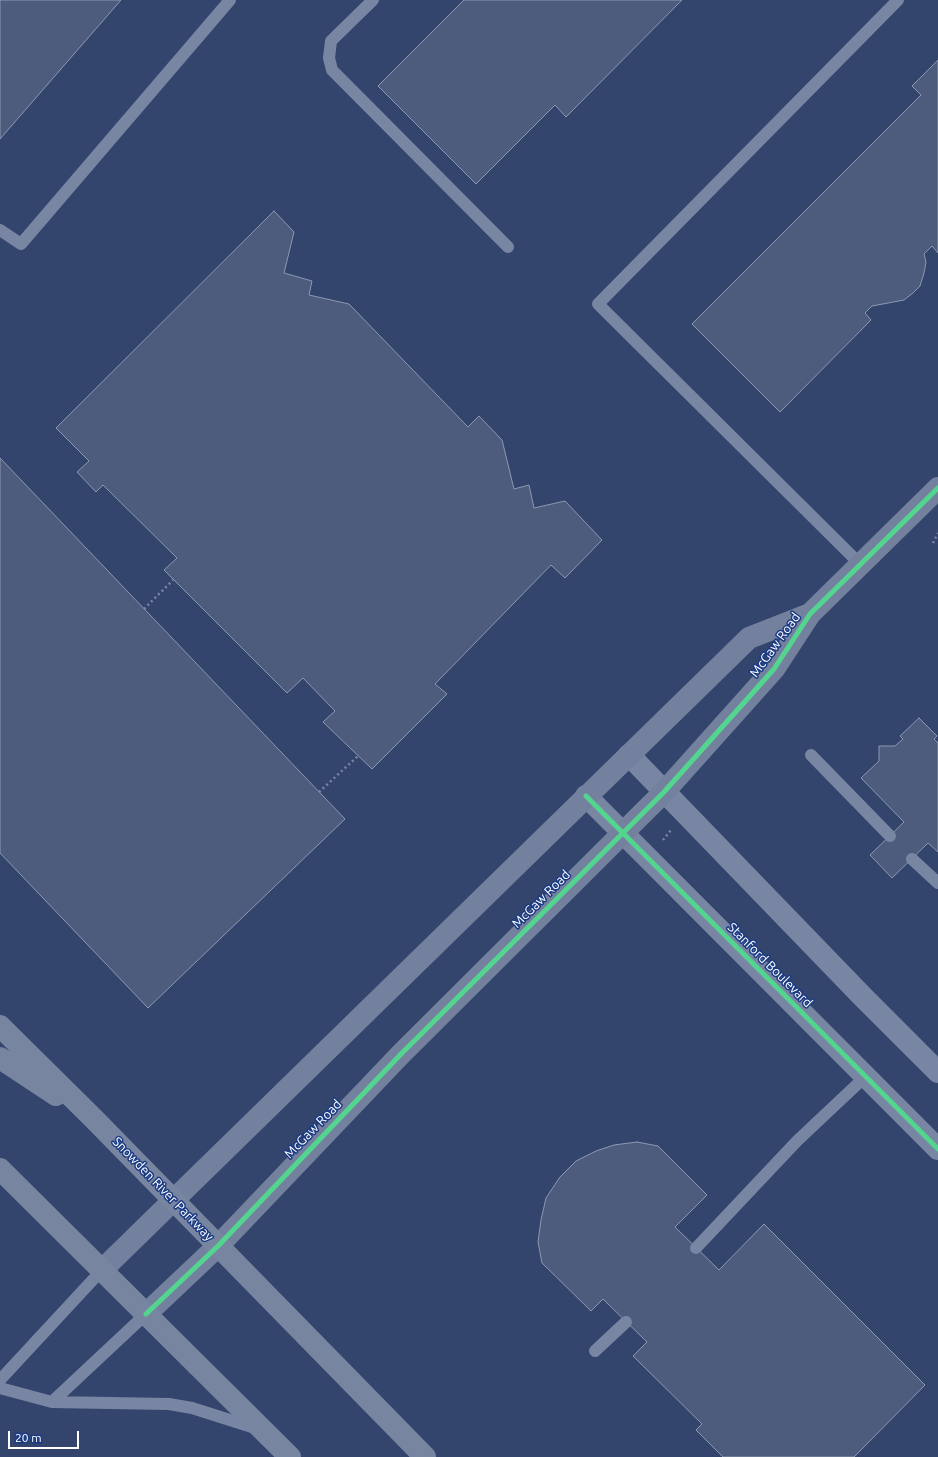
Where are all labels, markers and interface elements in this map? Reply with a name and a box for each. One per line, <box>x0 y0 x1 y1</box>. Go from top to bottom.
street label: McGaw Road <box>746 610 804 680</box>
street label: McGaw Road <box>509 867 573 931</box>
street label: Stanford Boulevard <box>724 919 816 1011</box>
street label: McGaw Road <box>281 1096 345 1162</box>
street label: Snowden River Parkway <box>109 1134 217 1244</box>
scale bar <box>10 1423 81 1449</box>
text: 20 m <box>15 1431 42 1444</box>

